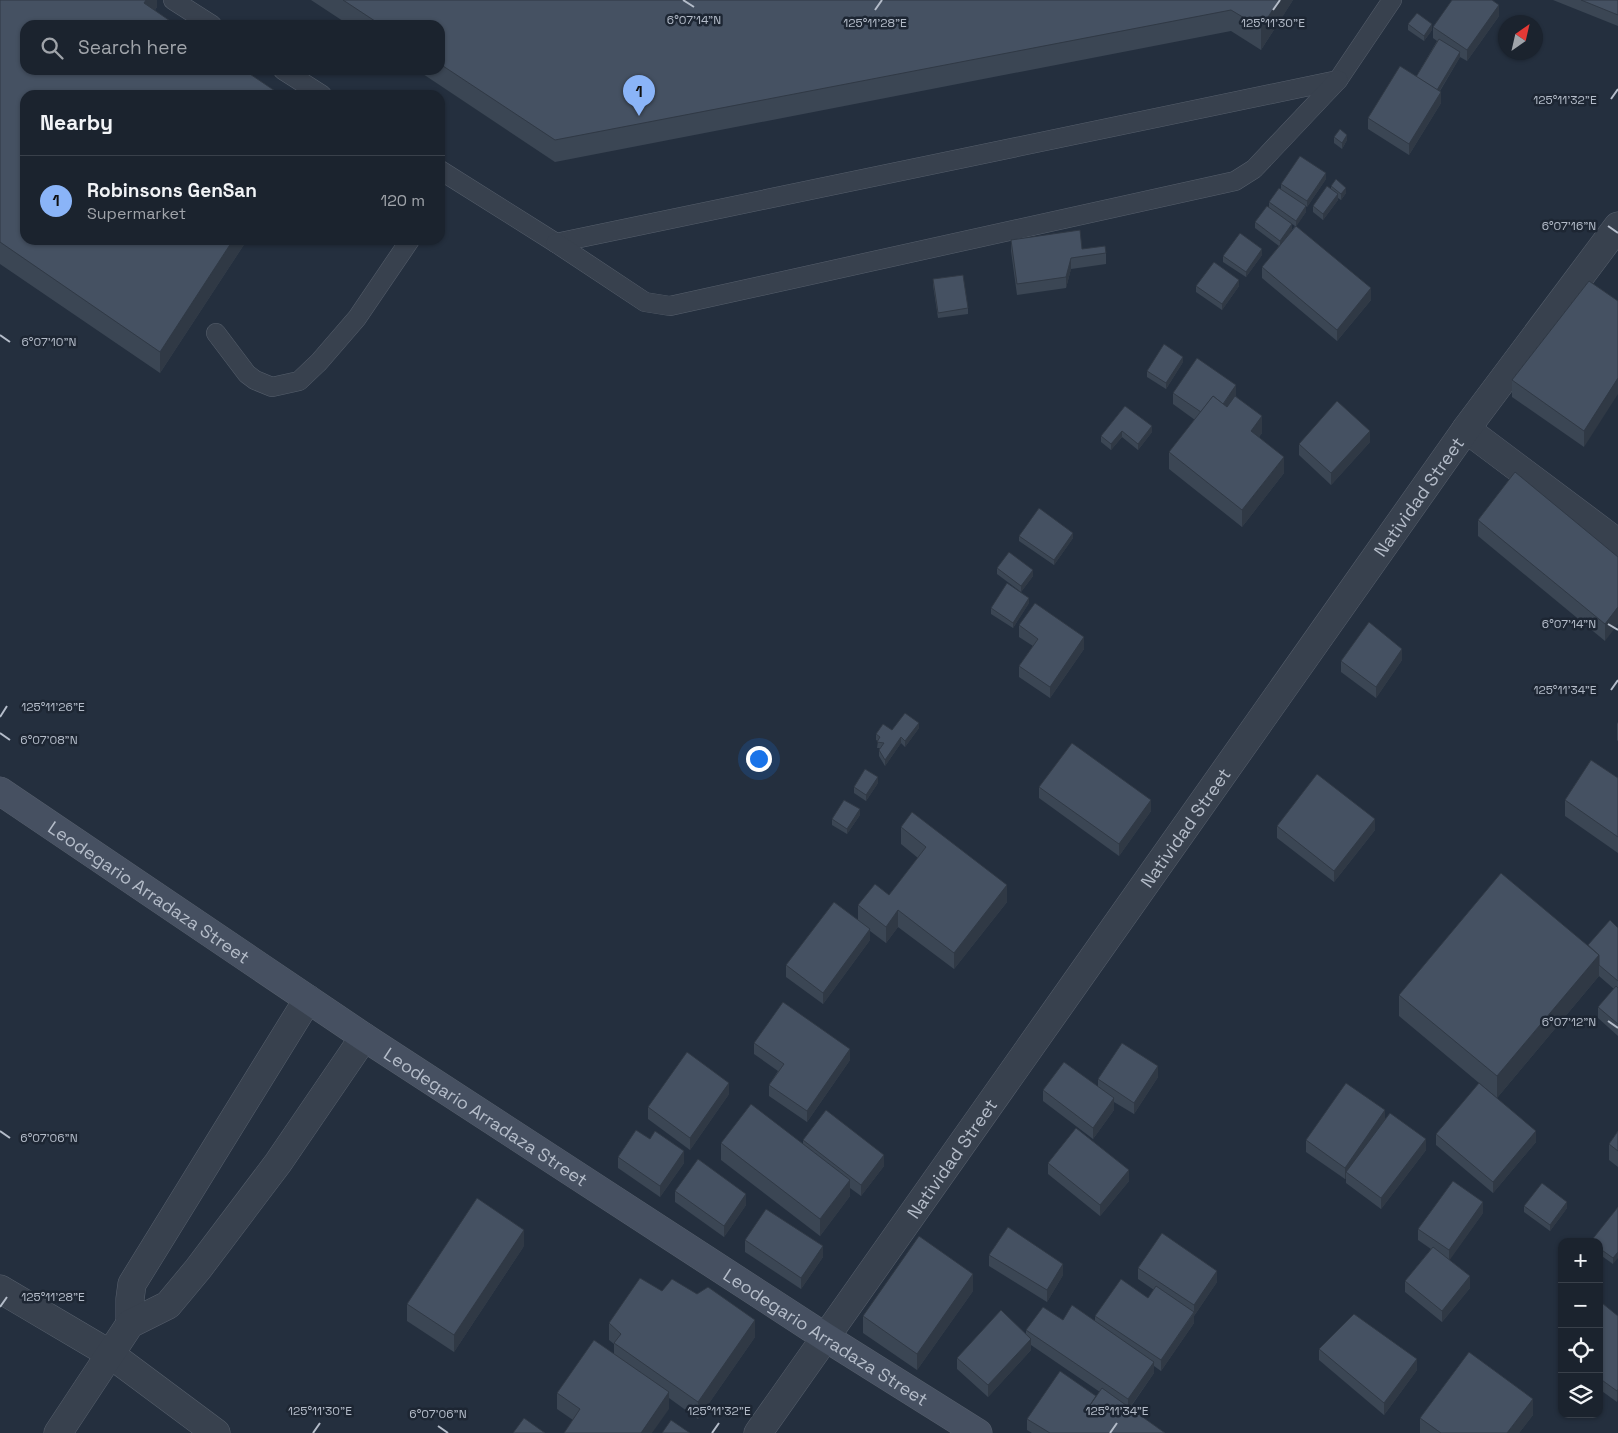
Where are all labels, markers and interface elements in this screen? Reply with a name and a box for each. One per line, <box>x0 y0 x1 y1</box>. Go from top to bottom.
text: 6°07'14"N <box>667 12 721 28</box>
text: 125°11'28"E <box>843 15 907 31</box>
text: 125°11'30"E <box>1241 15 1305 31</box>
north arrow <box>1498 15 1543 60</box>
search box <box>20 20 445 75</box>
icon: search <box>38 34 66 62</box>
text: Search here <box>78 35 188 60</box>
pin: 1 <box>623 75 655 116</box>
text: 125°11'32"E <box>1533 92 1597 108</box>
text: Nearby <box>40 109 113 136</box>
text: Robinsons GenSan <box>87 178 257 203</box>
text: 1 <box>52 190 60 211</box>
text: 120 m <box>381 190 425 211</box>
text: Supermarket <box>87 203 186 224</box>
text: 6°07'16"N <box>1542 218 1596 234</box>
text: 6°07'10"N <box>22 334 76 350</box>
street label: Natividad Street <box>1368 432 1469 561</box>
text: 6°07'14"N <box>1542 616 1596 632</box>
text: 125°11'34"E <box>1533 682 1597 698</box>
text: 125°11'26"E <box>21 699 85 715</box>
text: 6°07'08"N <box>20 732 78 748</box>
your location <box>746 746 772 772</box>
street label: Natividad Street <box>1135 763 1235 892</box>
street label: Leodegario Arradaza Street <box>44 815 254 968</box>
text: 6°07'12"N <box>1542 1014 1596 1030</box>
street label: Leodegario Arradaza Street <box>380 1042 592 1191</box>
street label: Natividad Street <box>901 1094 1002 1223</box>
text: 6°07'06"N <box>20 1130 78 1146</box>
map controls <box>1558 1238 1603 1418</box>
button: + <box>1558 1238 1603 1283</box>
street label: Leodegario Arradaza Street <box>719 1263 933 1410</box>
button: − <box>1558 1283 1603 1328</box>
text: 125°11'28"E <box>21 1289 85 1305</box>
button: locate <box>1558 1328 1603 1373</box>
button: layers <box>1558 1373 1603 1418</box>
text: 125°11'30"E <box>288 1403 352 1419</box>
text: 125°11'32"E <box>687 1403 751 1419</box>
text: 125°11'34"E <box>1085 1403 1149 1419</box>
text: 6°07'06"N <box>409 1406 467 1422</box>

